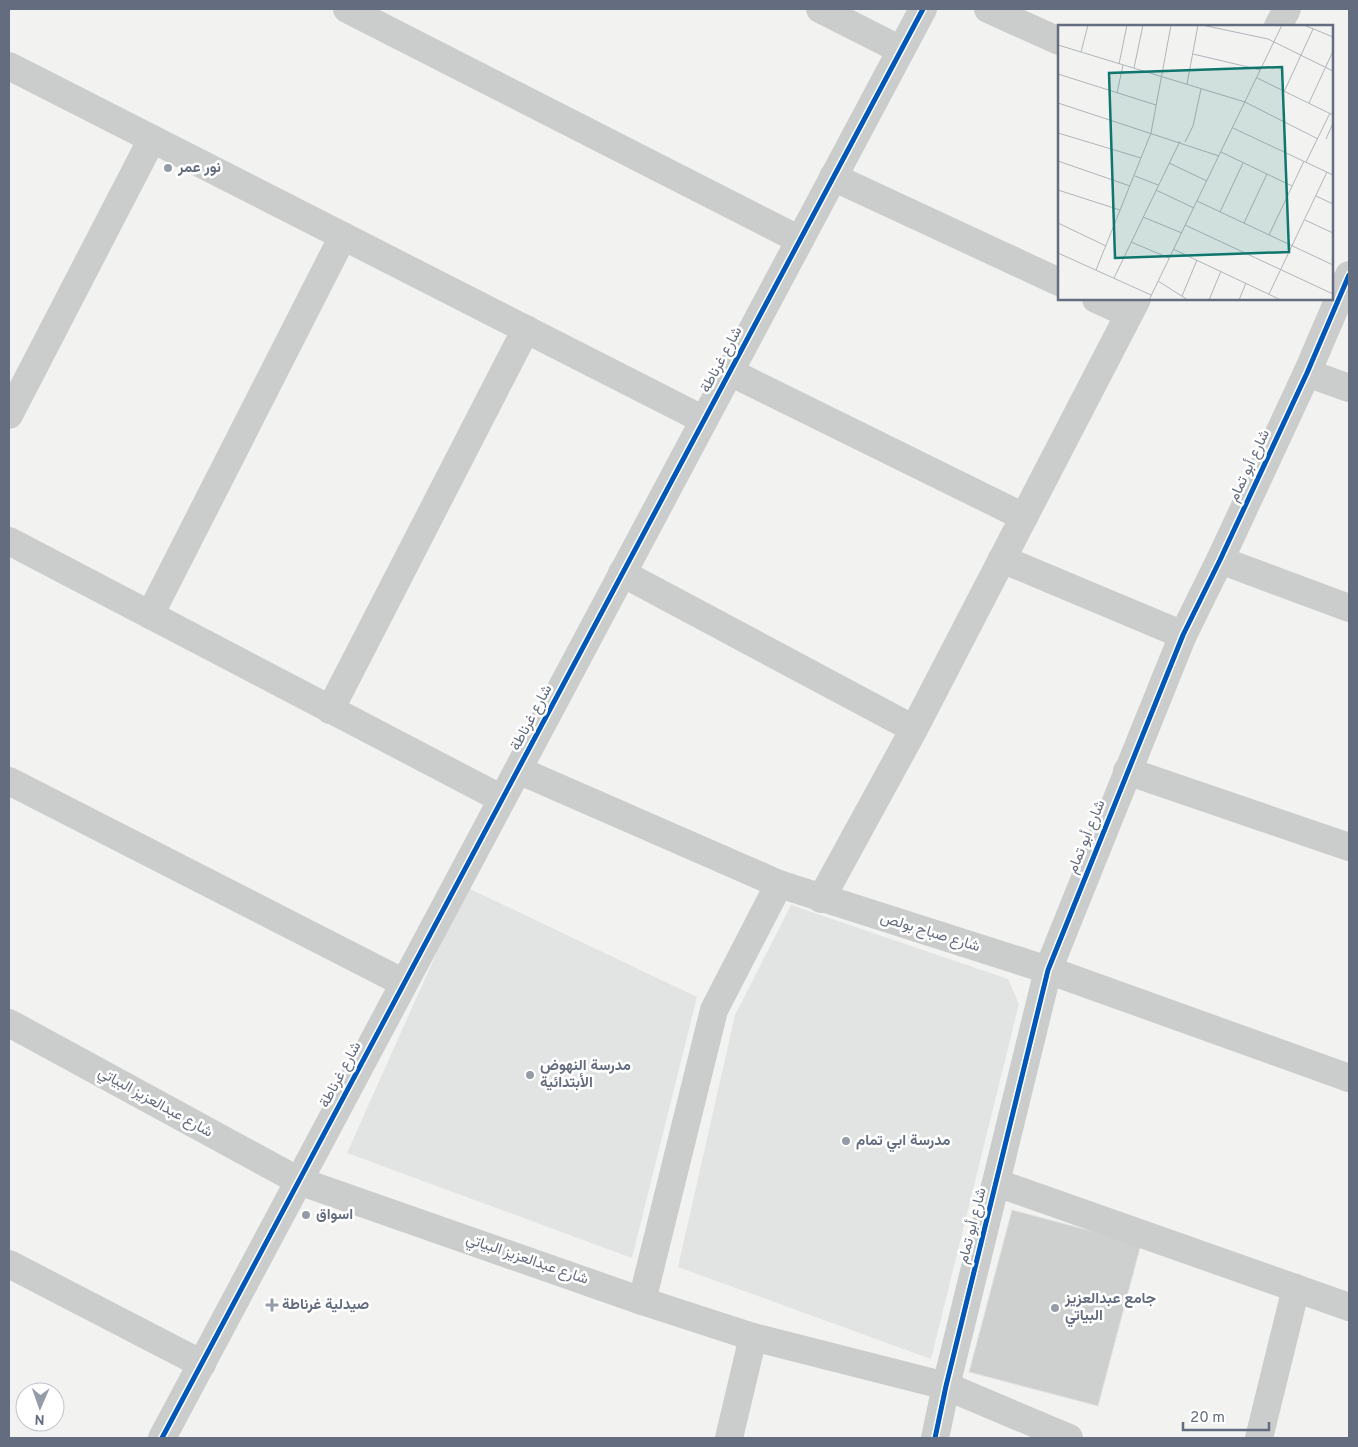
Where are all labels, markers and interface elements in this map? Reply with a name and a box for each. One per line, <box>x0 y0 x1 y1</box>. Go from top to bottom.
inset map <box>1058 25 1333 300</box>
place label: نور عمر <box>177 159 221 178</box>
marker: نور عمر <box>162 162 174 174</box>
street label: شارع غرناطة <box>697 324 747 396</box>
street label: شارع أبو تمام <box>1225 427 1275 505</box>
street label: شارع غرناطة <box>507 682 557 754</box>
street label: شارع أبو تمام <box>1064 797 1110 877</box>
street label: شارع صباح بولص <box>878 909 982 957</box>
street label: شارع غرناطة <box>316 1039 366 1111</box>
place label: مدرسة النهوض الأبتدائية <box>540 1057 631 1093</box>
street label: شارع عبدالعزيز البياتي <box>93 1064 216 1144</box>
marker: مدرسة النهوض الأبتدائية <box>524 1069 536 1081</box>
place label: مدرسة ابي تمام <box>856 1132 950 1153</box>
marker: مدرسة ابي تمام <box>840 1135 852 1147</box>
street label: شارع أبو تمام <box>954 1186 992 1266</box>
place label: اسواق <box>316 1206 353 1225</box>
marker: اسواق <box>300 1209 312 1221</box>
street label: شارع عبدالعزيز البياتي <box>463 1230 591 1292</box>
place label: جامع عبدالعزيز البياتي <box>1064 1290 1156 1328</box>
place label: صيدلية غرناطة <box>282 1296 370 1315</box>
marker: صيدلية غرناطة <box>266 1299 278 1311</box>
marker: جامع عبدالعزيز البياتي <box>1049 1302 1061 1314</box>
north arrow <box>15 1382 65 1432</box>
scale bar <box>1183 1400 1269 1432</box>
text: 20 m <box>1190 1409 1225 1428</box>
text: N <box>34 1410 45 1427</box>

